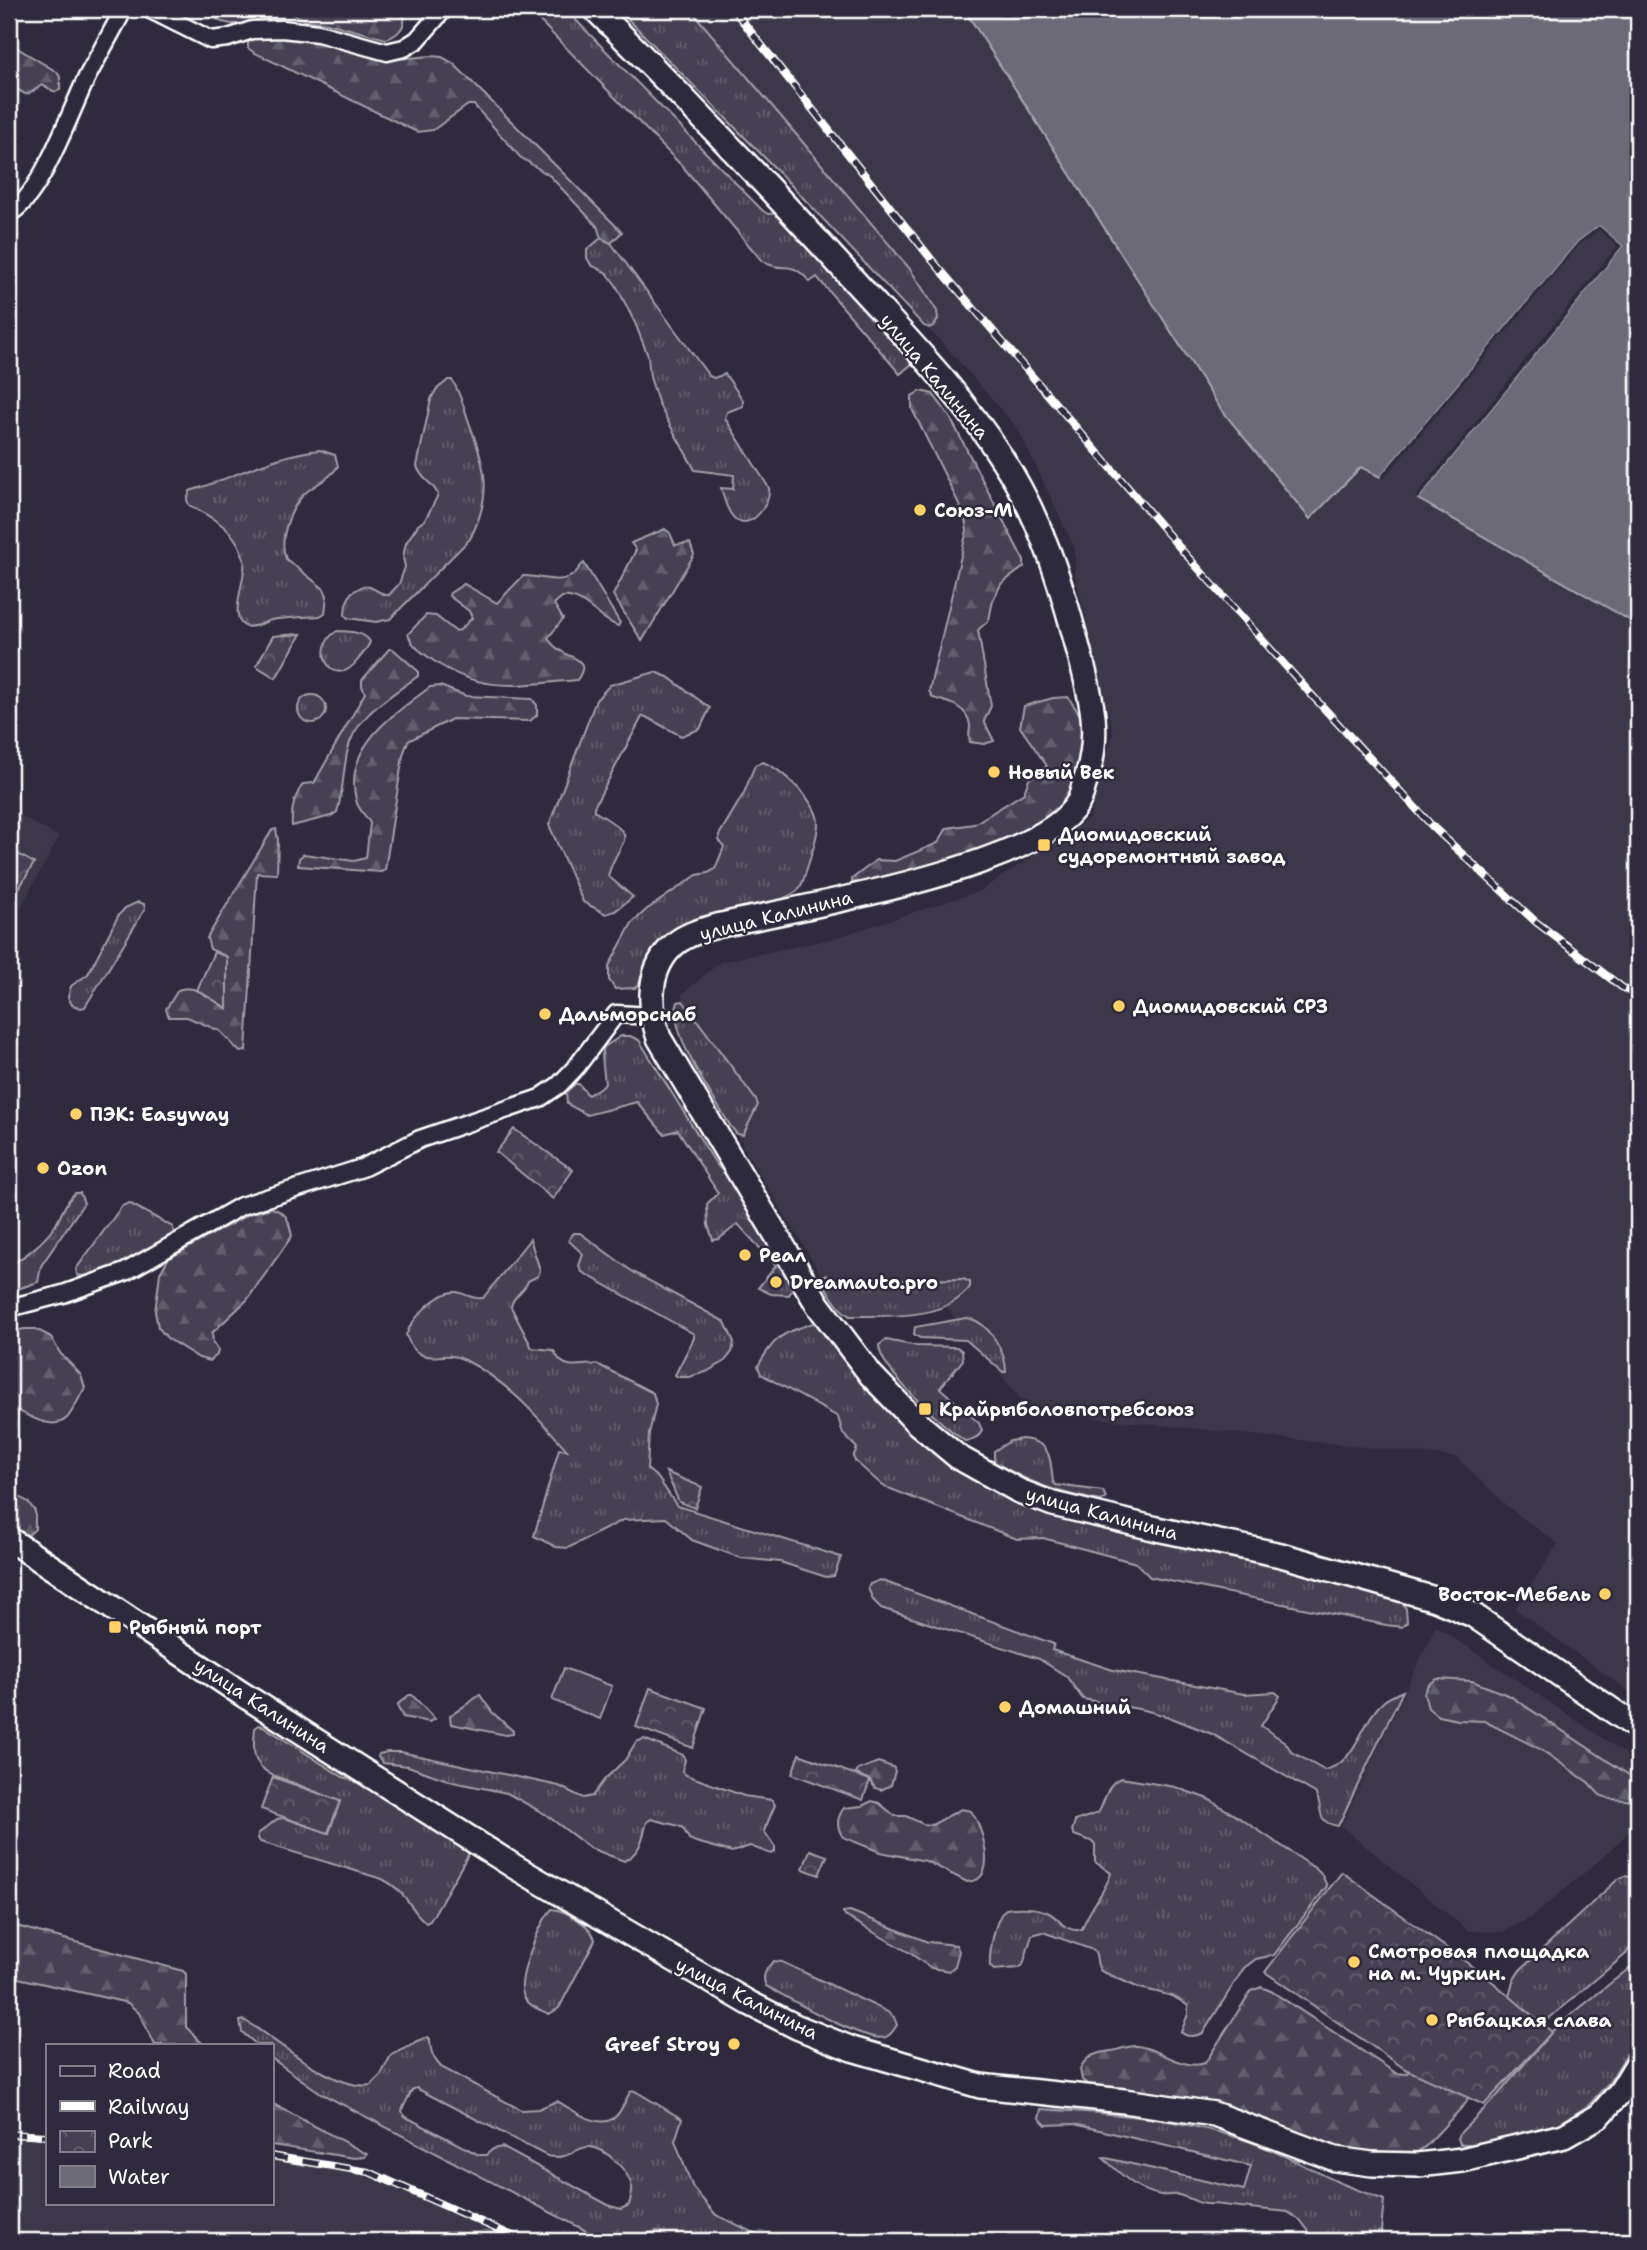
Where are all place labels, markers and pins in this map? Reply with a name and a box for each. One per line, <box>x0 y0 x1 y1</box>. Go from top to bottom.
place label: Союз-М <box>934 498 1013 523</box>
marker: Союз-М <box>912 502 928 518</box>
place label: Новый Век <box>1008 760 1115 785</box>
marker: Новый Век <box>986 764 1002 780</box>
place label: Диомидовский судоремонтный завод <box>1058 822 1286 869</box>
marker: Диомидовский судоремонтный завод <box>1036 837 1052 853</box>
place label: Диомидовский СРЗ <box>1133 994 1328 1019</box>
marker: Диомидовский СРЗ <box>1111 998 1127 1014</box>
place label: Дальморснаб <box>559 1002 696 1027</box>
marker: Дальморснаб <box>537 1006 553 1022</box>
place label: ПЭК: Easyway <box>90 1102 229 1127</box>
marker: ПЭК: Easyway <box>68 1106 84 1122</box>
place label: Ozon <box>57 1156 107 1181</box>
marker: Ozon <box>35 1160 51 1176</box>
place label: Реал <box>759 1243 807 1268</box>
marker: Реал <box>737 1247 753 1263</box>
place label: Dreamauto.pro <box>790 1270 938 1295</box>
marker: Dreamauto.pro <box>768 1274 784 1290</box>
place label: Крайрыболовпотребсоюз <box>939 1397 1194 1422</box>
marker: Крайрыболовпотребсоюз <box>917 1401 933 1417</box>
place label: Восток-Мебель <box>1438 1582 1591 1607</box>
marker: Восток-Мебель <box>1597 1586 1613 1602</box>
place label: Рыбный порт <box>129 1615 262 1640</box>
marker: Рыбный порт <box>107 1619 123 1635</box>
place label: Домашний <box>1019 1695 1131 1720</box>
marker: Домашний <box>997 1699 1013 1715</box>
place label: Смотровая площадка на м. Чуркин. <box>1368 1939 1589 1986</box>
marker: Смотровая площадка на м. Чуркин. <box>1346 1954 1362 1970</box>
place label: Рыбацкая слава <box>1446 2008 1612 2033</box>
marker: Рыбацкая слава <box>1424 2012 1440 2028</box>
place label: Greef Stroy <box>605 2032 720 2057</box>
marker: Greef Stroy <box>726 2036 742 2052</box>

